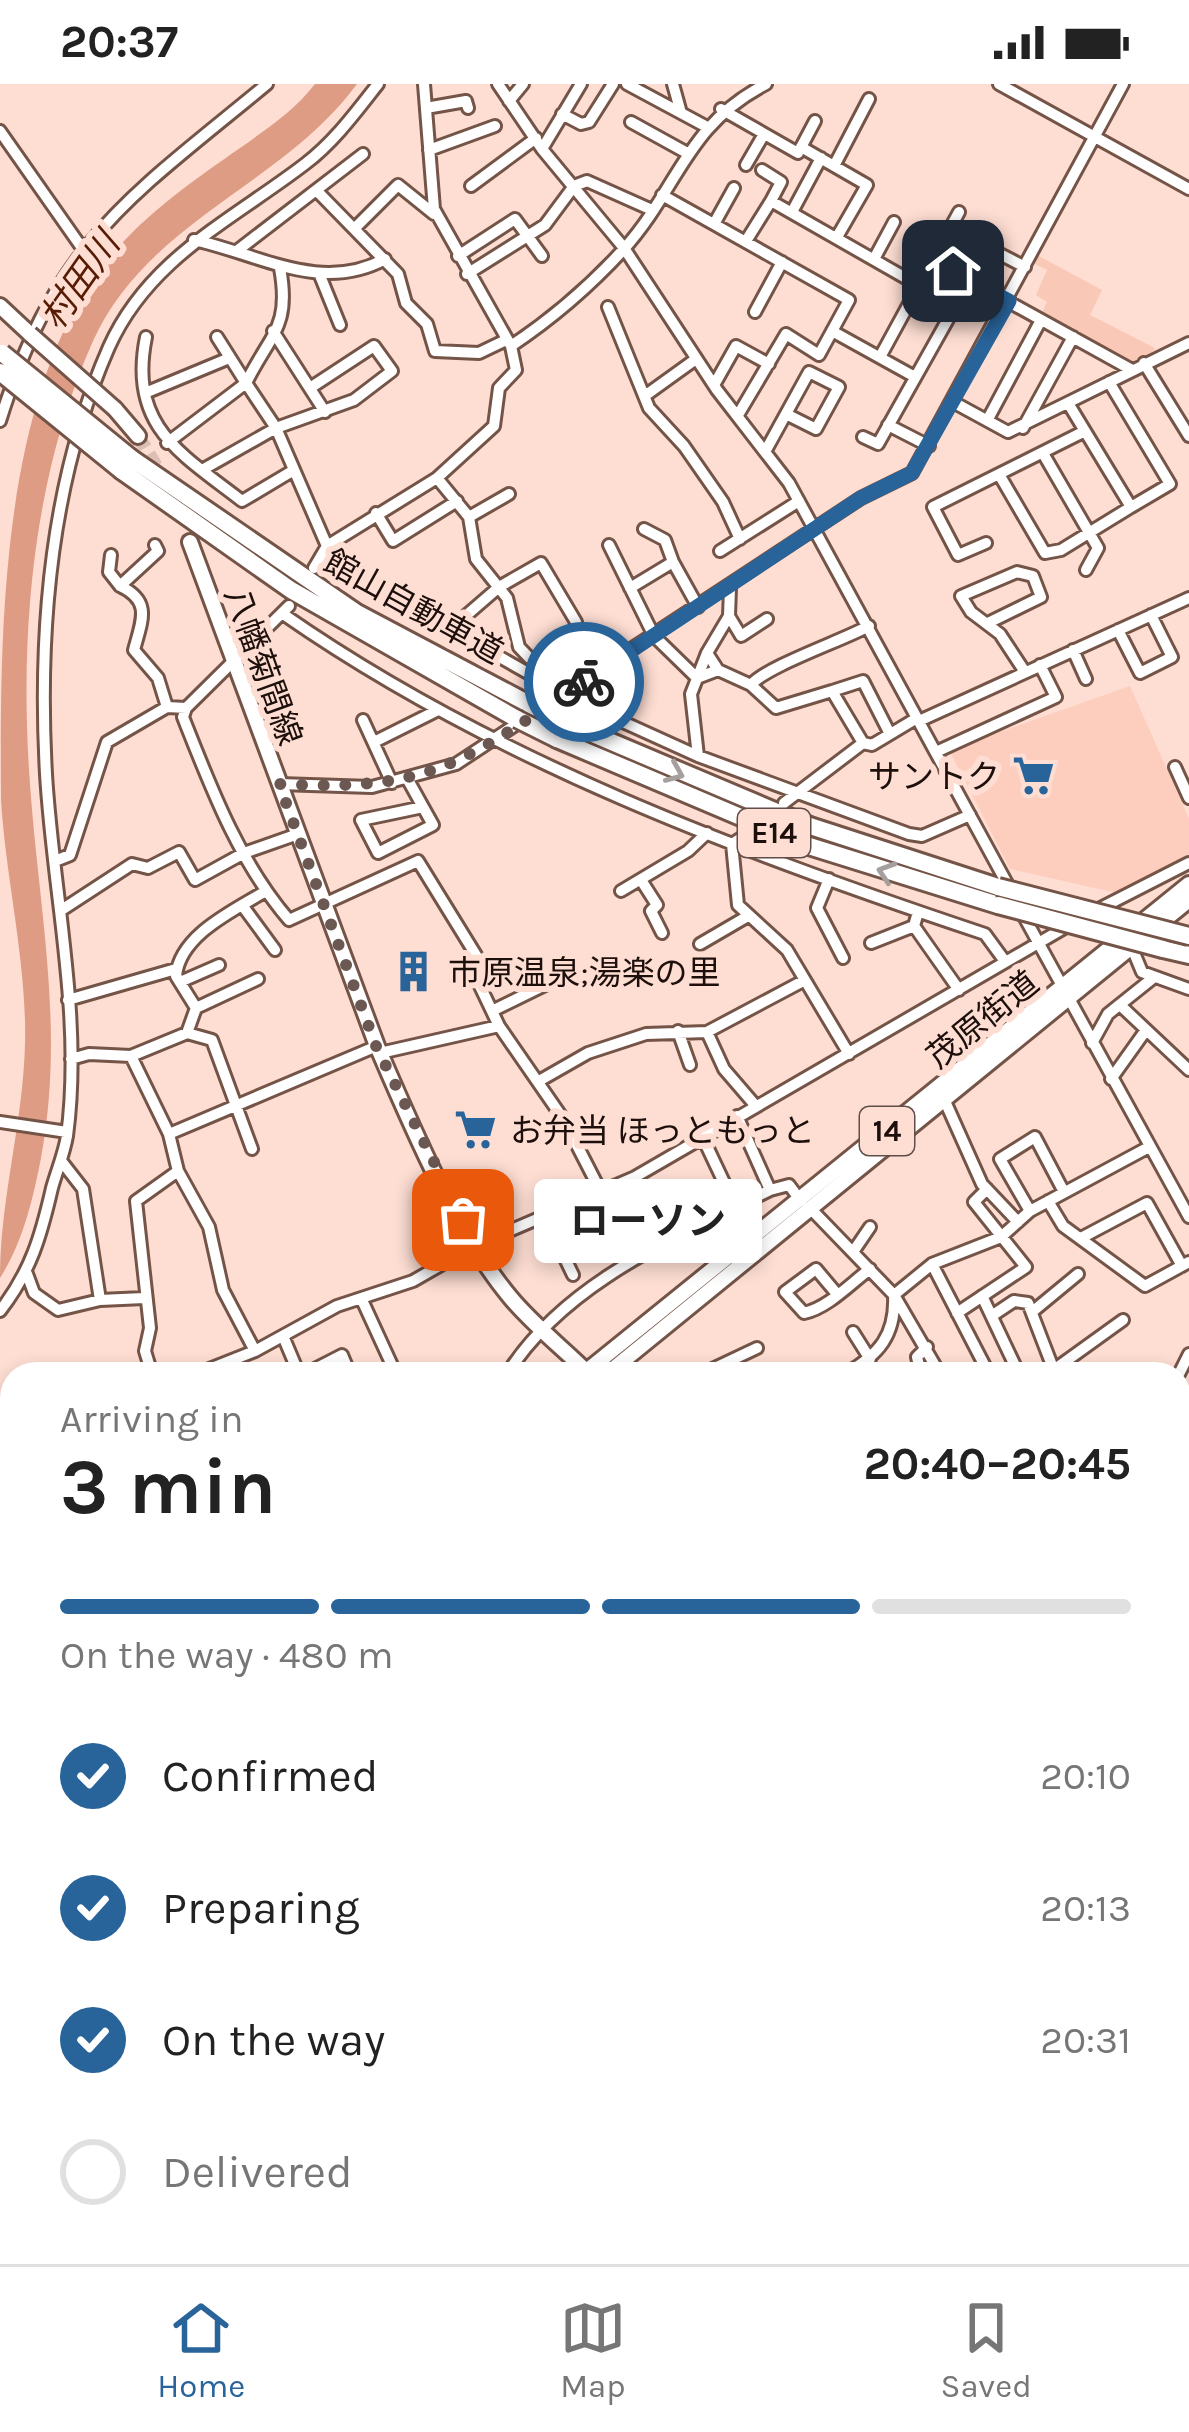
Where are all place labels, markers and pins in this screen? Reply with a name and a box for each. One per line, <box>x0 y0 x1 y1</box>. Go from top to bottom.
pin <box>902 220 1004 322</box>
supermarket icon: サントク <box>1011 753 1057 799</box>
place label: サントク <box>868 758 1000 796</box>
building icon: 市原温泉;湯楽の里 <box>391 949 437 995</box>
place label: 市原温泉;湯楽の里 <box>448 954 721 992</box>
supermarket icon: お弁当 ほっともっと <box>453 1107 499 1153</box>
place label: お弁当 ほっともっと <box>510 1112 815 1150</box>
pin <box>412 1169 514 1271</box>
callout: ローソン <box>535 1178 763 1262</box>

